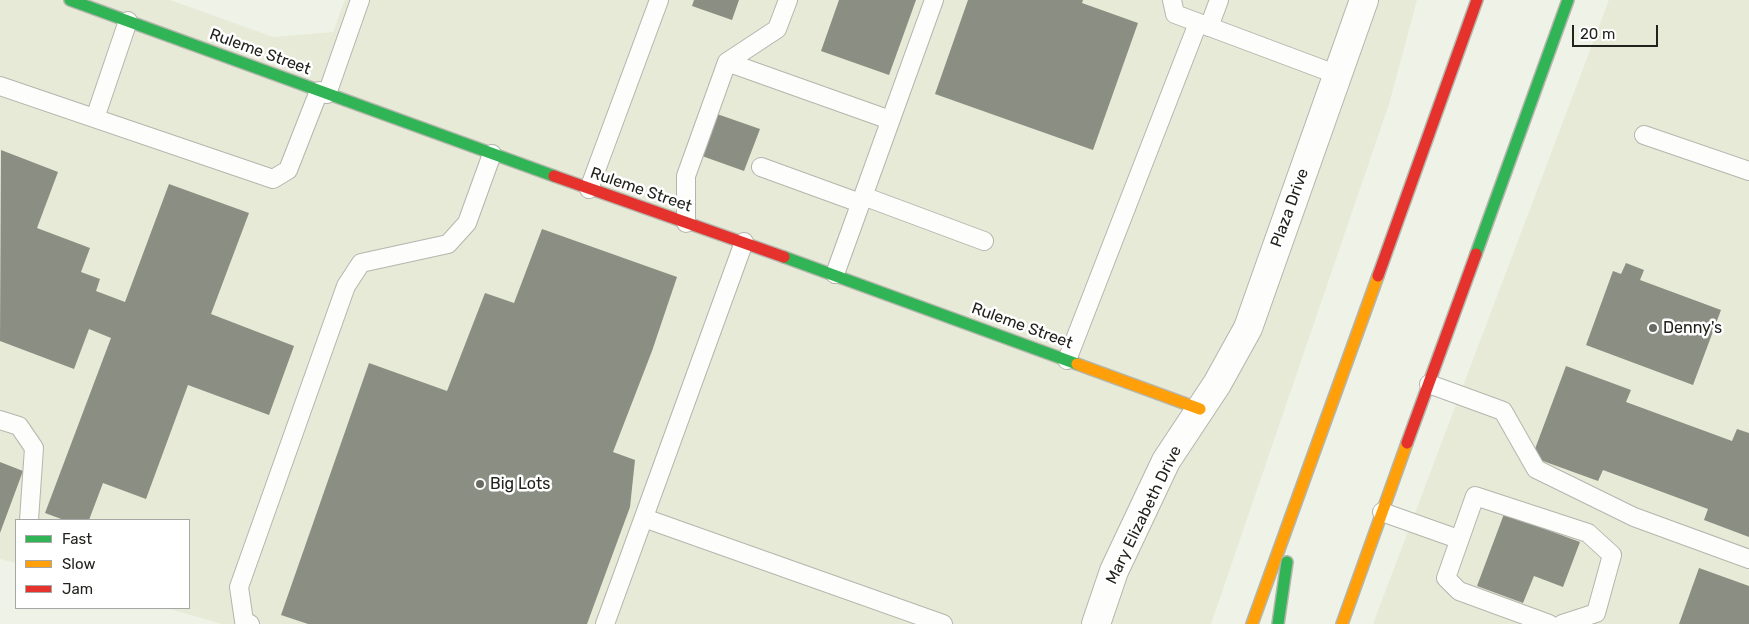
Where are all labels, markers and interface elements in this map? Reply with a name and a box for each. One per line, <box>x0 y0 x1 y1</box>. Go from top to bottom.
scale bar <box>1574 15 1660 47</box>
street label: Ruleme Street <box>207 25 313 79</box>
text: 20 m <box>1580 25 1615 43</box>
street label: Ruleme Street <box>588 164 694 216</box>
street label: Plaza Drive <box>1267 166 1313 250</box>
street label: Ruleme Street <box>969 299 1075 353</box>
place label: Denny's <box>1663 318 1722 338</box>
marker: Denny's <box>1647 322 1659 334</box>
street label: Mary Elizabeth Drive <box>1102 443 1186 587</box>
place label: Big Lots <box>490 474 550 494</box>
marker: Big Lots <box>474 478 486 490</box>
legend <box>15 519 190 609</box>
text: Fast <box>62 530 92 548</box>
text: Slow <box>62 555 95 573</box>
text: Jam <box>62 580 93 598</box>

